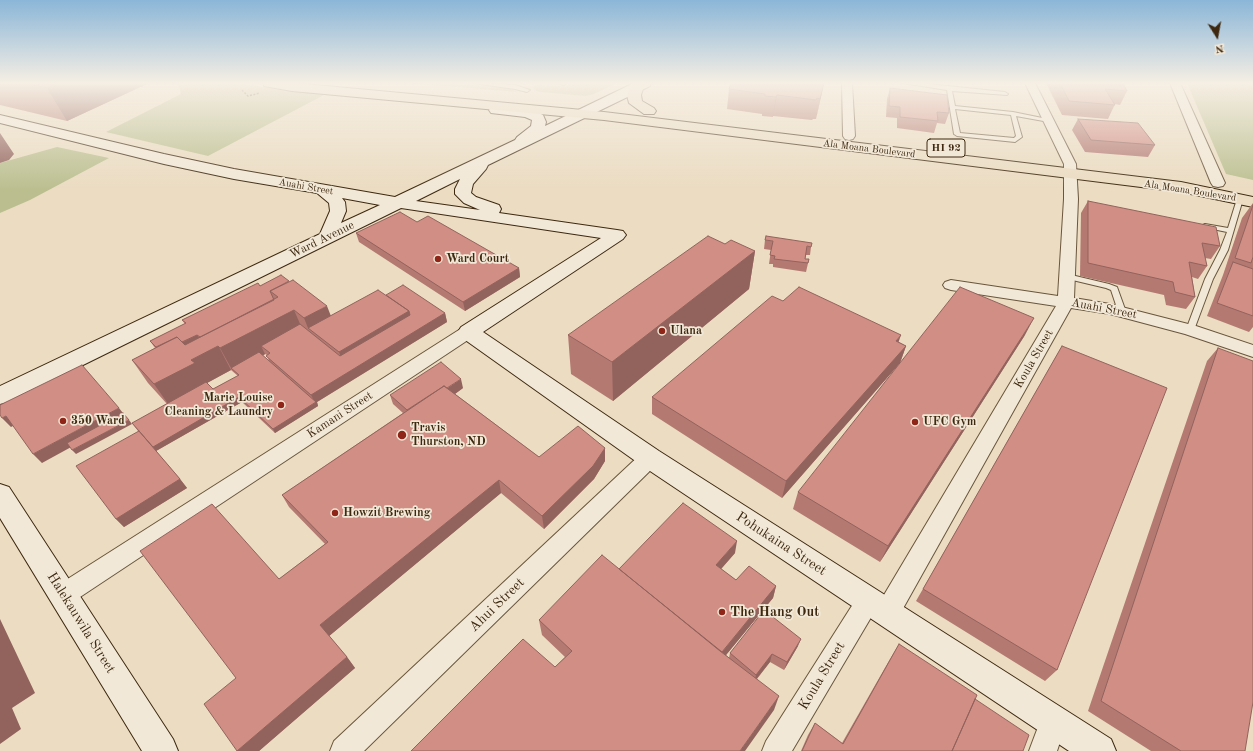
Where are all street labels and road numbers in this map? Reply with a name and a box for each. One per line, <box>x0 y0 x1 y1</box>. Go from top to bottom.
street label: Ala Moana Boulevard <box>822 137 916 161</box>
road number: HI 92 <box>927 139 965 157</box>
street label: Auahi Street <box>278 176 334 198</box>
street label: Ala Moana Boulevard <box>1143 178 1237 204</box>
street label: Ward Avenue <box>287 218 357 262</box>
street label: Auahi Street <box>1070 296 1138 322</box>
street label: Koula Street <box>1011 327 1057 391</box>
street label: Kamani Street <box>304 388 376 442</box>
street label: Pohukaina Street <box>733 509 829 579</box>
street label: Halekauwila Street <box>43 569 119 677</box>
street label: Ahui Street <box>466 574 528 636</box>
street label: Koula Street <box>795 639 849 713</box>

